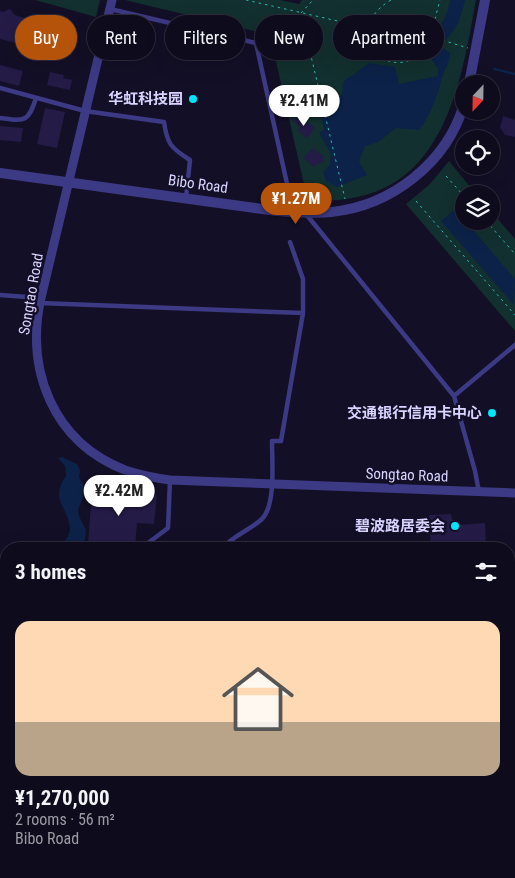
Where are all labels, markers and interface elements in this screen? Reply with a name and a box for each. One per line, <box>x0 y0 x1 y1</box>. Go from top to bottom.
chip: Buy <box>15 15 77 60</box>
chip: Rent <box>87 15 155 60</box>
chip: Filters <box>165 15 245 60</box>
chip: New <box>255 15 323 60</box>
chip: Apartment <box>333 15 444 60</box>
north arrow <box>455 75 500 120</box>
map controls <box>455 75 500 230</box>
pin: ¥2.41M <box>263 84 345 127</box>
place label: 华虹科技园 <box>108 90 183 108</box>
text: ¥2.41M <box>280 91 328 110</box>
marker: 华虹科技园 <box>187 93 199 105</box>
button: locate <box>455 130 500 175</box>
street label: Bibo Road <box>167 171 229 197</box>
pin: ¥1.27M <box>255 182 337 225</box>
button: layers <box>455 185 500 230</box>
text: ¥1.27M <box>272 189 320 208</box>
street label: Songtao Road <box>15 252 47 336</box>
place label: 交通银行信用卡中心 <box>347 404 482 422</box>
marker: 交通银行信用卡中心 <box>486 407 498 419</box>
street label: Songtao Road <box>365 465 449 485</box>
pin: ¥2.42M <box>78 474 160 517</box>
text: ¥2.42M <box>95 481 143 500</box>
place label: 碧波路居委会 <box>355 517 445 535</box>
marker: 碧波路居委会 <box>449 520 461 532</box>
icon: filters <box>472 558 500 586</box>
text: 3 homes <box>15 560 86 584</box>
icon: home <box>213 654 303 744</box>
text: ¥1,270,000 <box>15 786 110 810</box>
text: 2 rooms · 56 m² <box>15 810 115 829</box>
text: Bibo Road <box>15 829 79 848</box>

